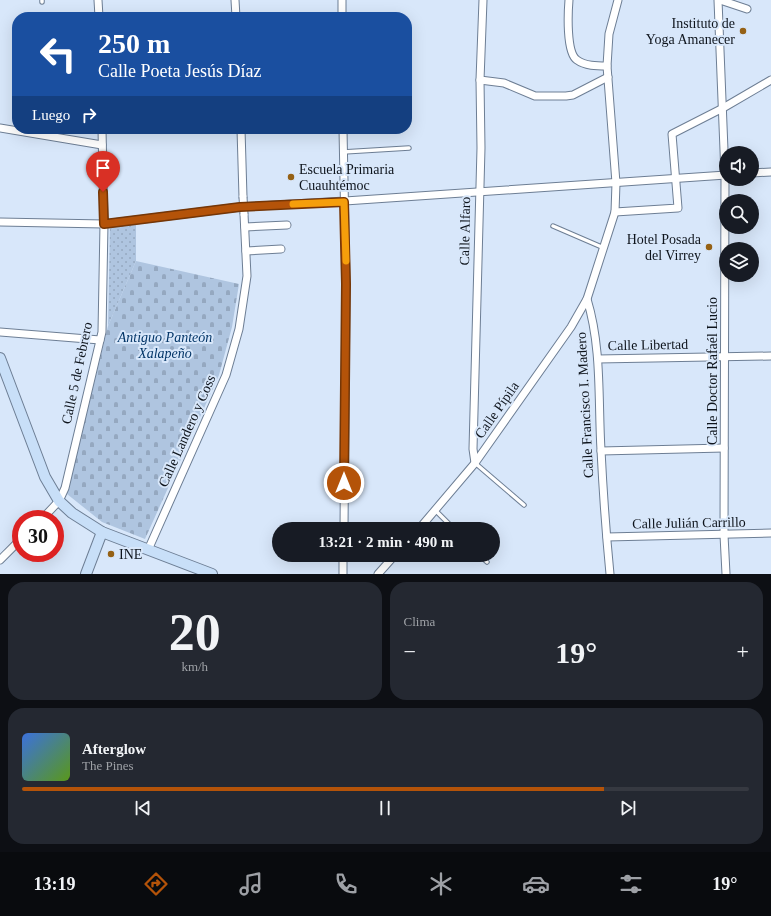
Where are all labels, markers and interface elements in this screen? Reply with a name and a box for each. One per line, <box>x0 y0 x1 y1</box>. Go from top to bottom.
place label: Instituto de Yoga Amanecer <box>646 16 735 47</box>
marker: Instituto de Yoga Amanecer <box>738 26 748 36</box>
icon: left <box>32 28 84 80</box>
text: 250 m <box>98 28 170 59</box>
text: Calle Poeta Jesús Díaz <box>98 61 261 81</box>
icon: right <box>78 104 100 126</box>
text: Luego <box>32 107 70 123</box>
map controls <box>719 146 759 282</box>
button: sound <box>719 146 759 186</box>
pin <box>86 151 120 192</box>
icon: arrive <box>92 157 114 179</box>
place label: Escuela Primaria Cuauhtémoc <box>299 162 395 193</box>
marker: Escuela Primaria Cuauhtémoc <box>286 172 296 182</box>
button: search <box>719 194 759 234</box>
street label: Calle Alfaro <box>457 196 473 266</box>
place label: Hotel Posada del Virrey <box>627 232 702 263</box>
marker: Hotel Posada del Virrey <box>704 242 714 252</box>
button: layers <box>719 242 759 282</box>
street label: Calle Doctor Rafaél Lucio <box>705 297 720 445</box>
street label: Calle 5 de Febrero <box>59 321 95 425</box>
park label: Antiguo Panteón Xalapeño <box>117 330 212 361</box>
street label: Calle Francisco I. Madero <box>574 332 596 478</box>
street label: Calle Libertad <box>608 337 688 353</box>
street label: Calle Landero y Coss <box>156 373 218 489</box>
street label: Calle Pípila <box>472 378 522 441</box>
position arrow <box>323 462 365 504</box>
speed limit sign: 30 <box>12 510 64 562</box>
street label: Calle Julián Carrillo <box>632 515 746 531</box>
text: 13:21 · 2 min · 490 m <box>319 534 454 550</box>
place label: INE <box>119 547 142 562</box>
marker: INE <box>106 549 116 559</box>
text: 20 <box>169 604 221 661</box>
text: Clima <box>404 614 435 629</box>
text: 19° <box>555 636 597 669</box>
text: − <box>404 639 416 664</box>
text: + <box>737 639 749 664</box>
text: km/h <box>181 659 208 674</box>
text: Afterglow <box>82 741 146 757</box>
text: The Pines <box>82 758 134 773</box>
icon: previous <box>132 797 154 819</box>
icon: pause <box>374 797 396 819</box>
icon: next <box>617 797 639 819</box>
icon: directions <box>142 870 170 898</box>
icon: music <box>237 870 265 898</box>
icon: phone <box>332 870 360 898</box>
icon: climate <box>427 870 455 898</box>
icon: car <box>522 870 550 898</box>
icon: filters <box>617 870 645 898</box>
text: 13:19 <box>33 874 75 894</box>
text: 19° <box>712 874 737 894</box>

